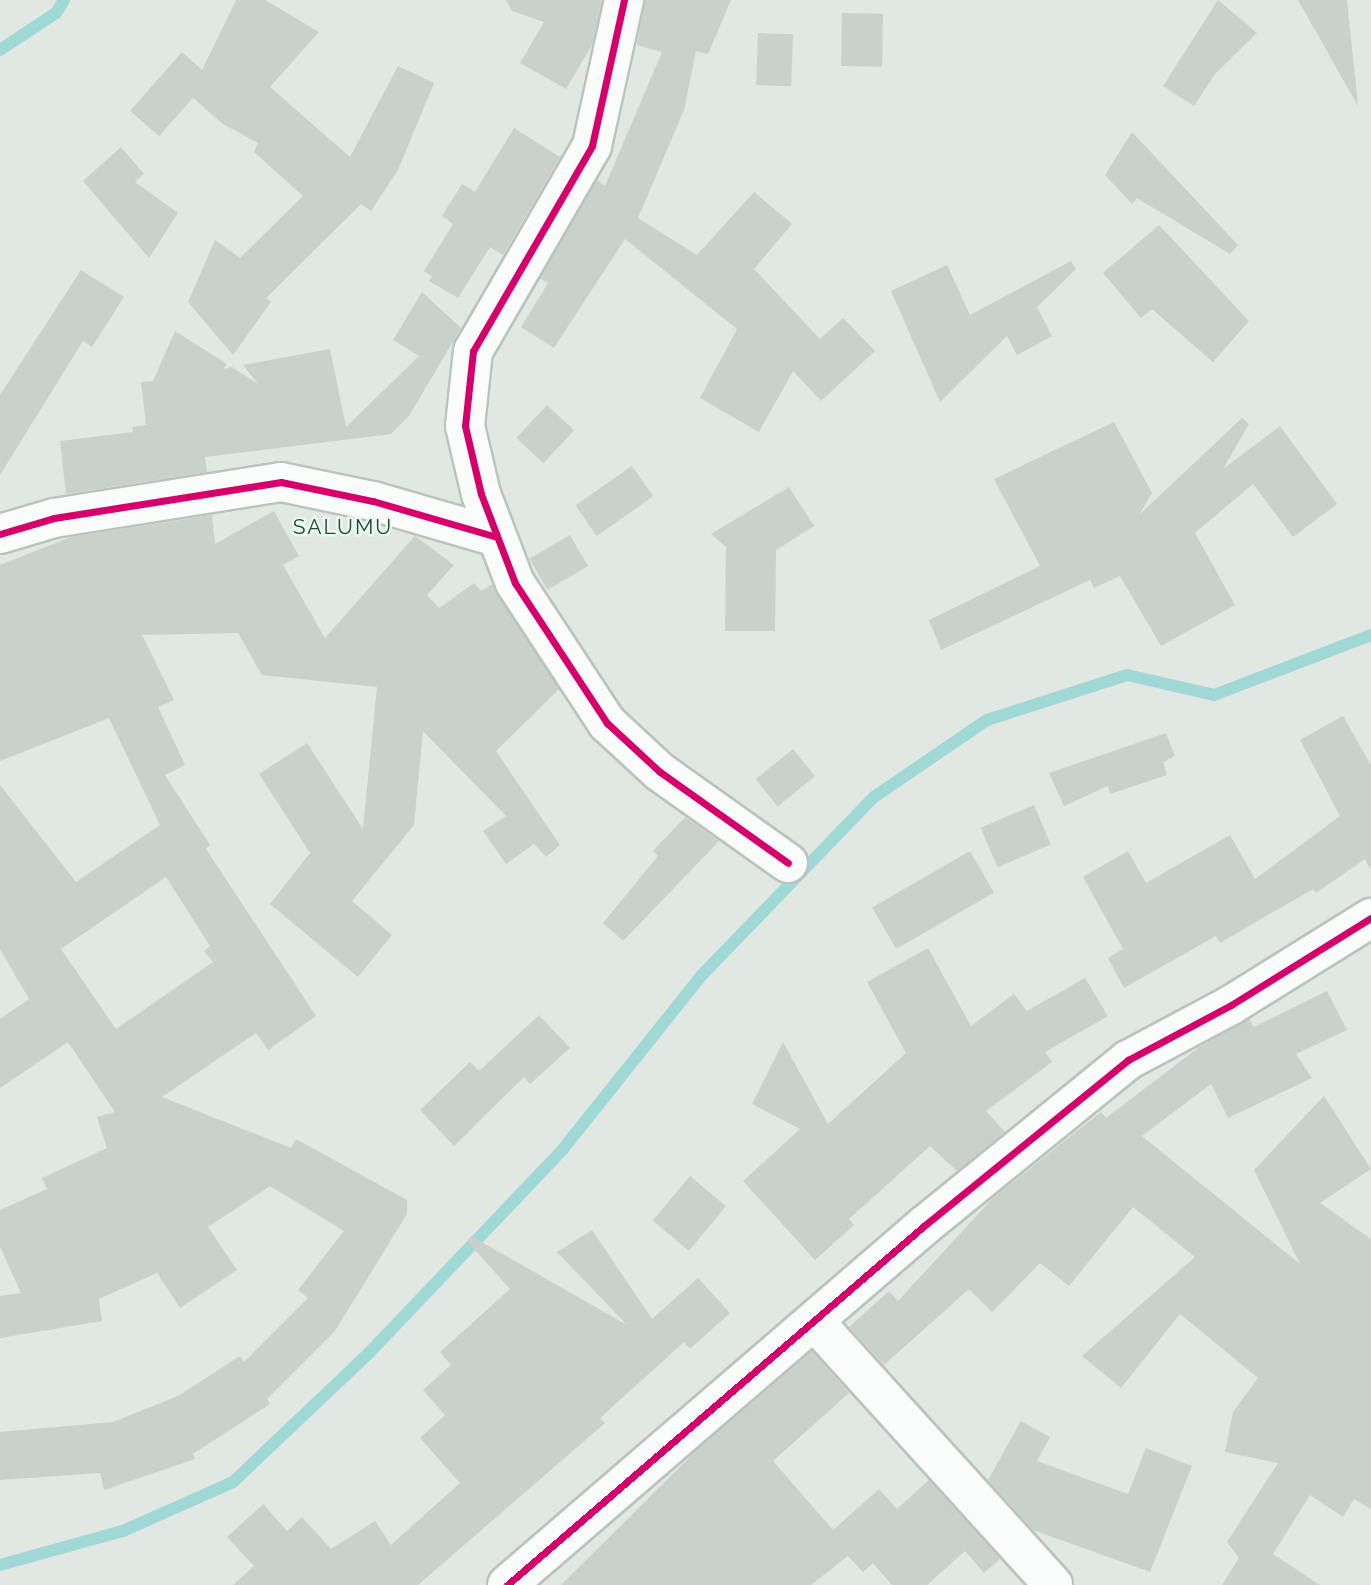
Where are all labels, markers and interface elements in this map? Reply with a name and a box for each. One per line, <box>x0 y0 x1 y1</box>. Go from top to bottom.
district label: SALUMU <box>294 514 392 540</box>

